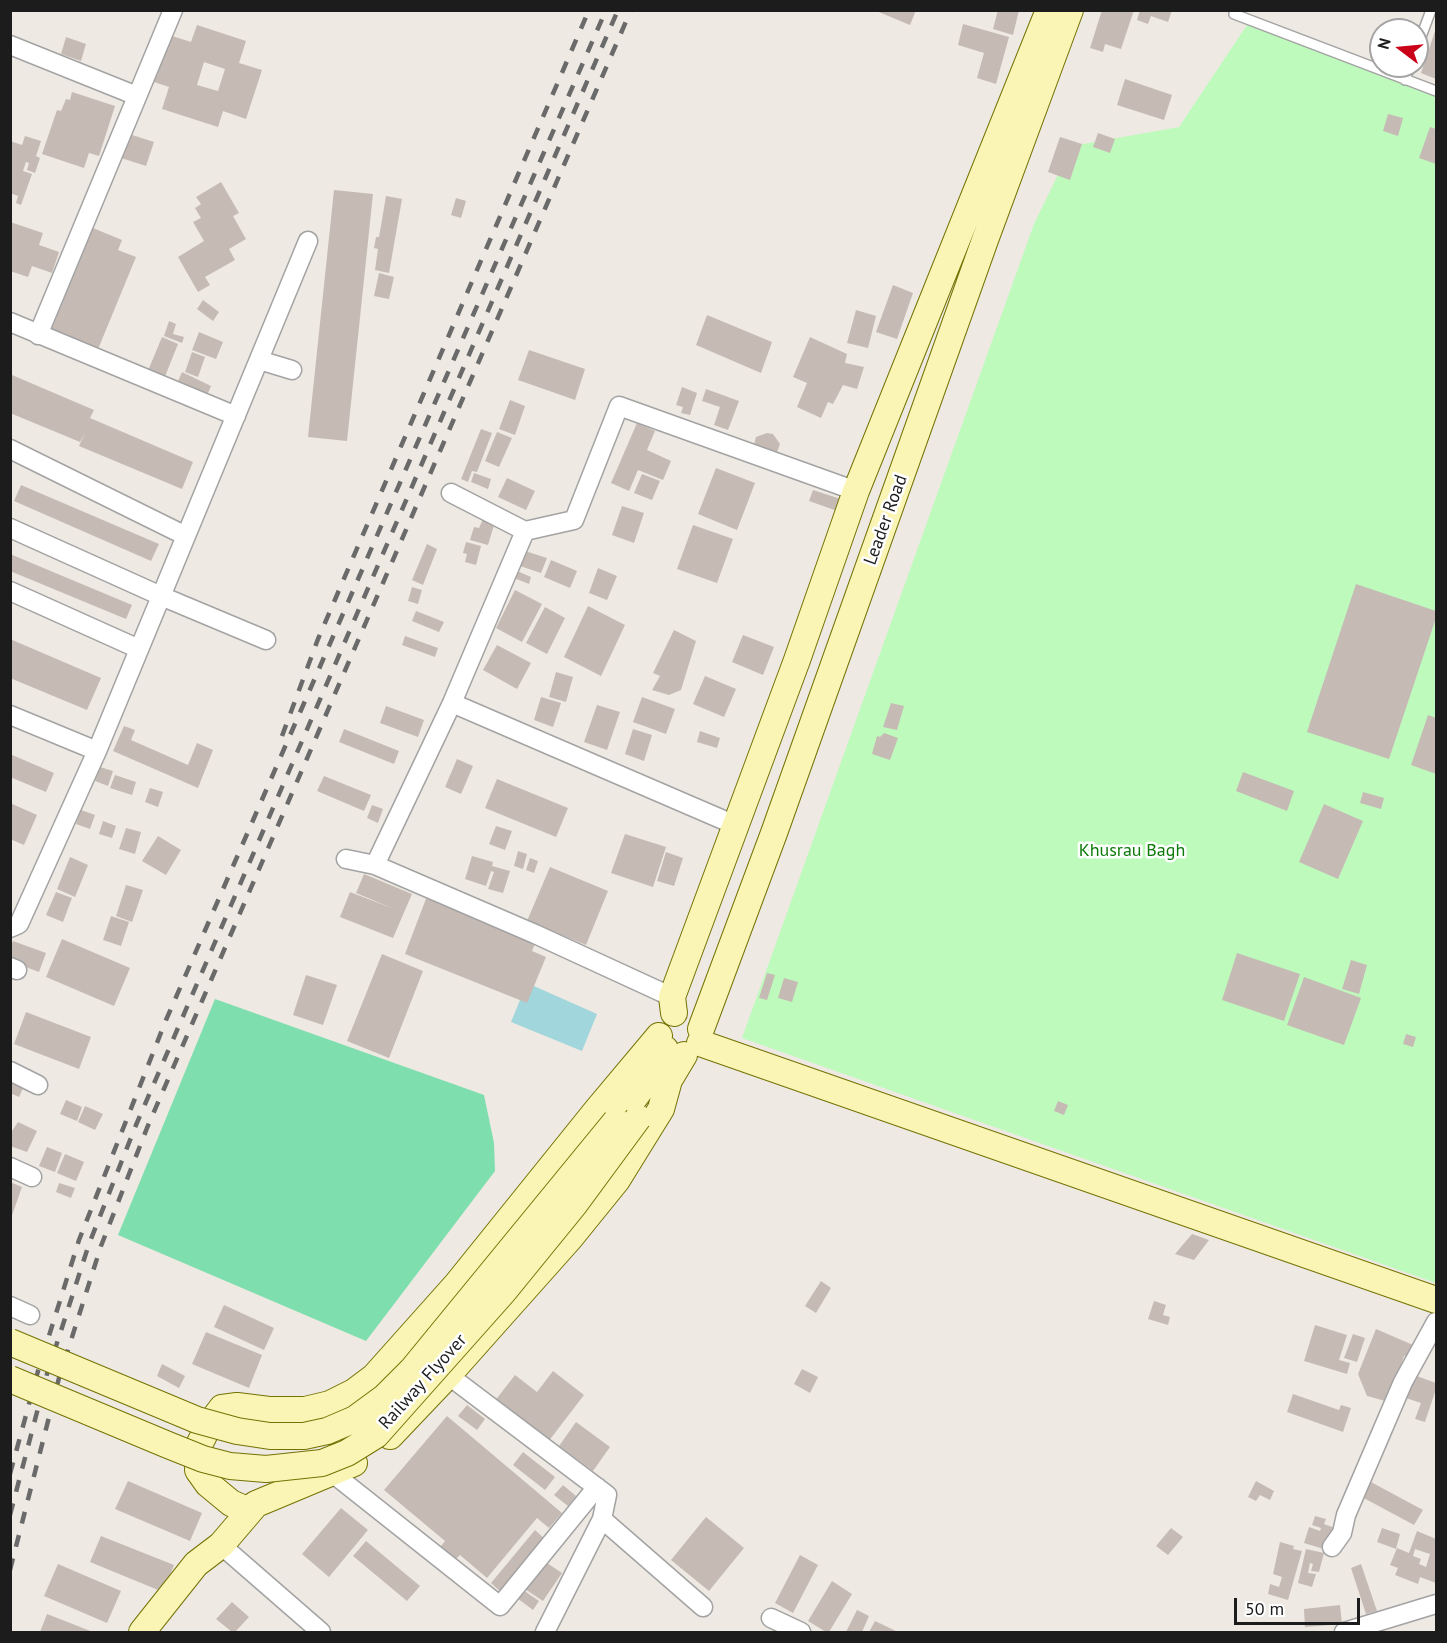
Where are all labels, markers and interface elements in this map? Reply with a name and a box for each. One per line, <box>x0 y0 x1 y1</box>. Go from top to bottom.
north arrow <box>1369 18 1429 78</box>
text: N <box>1373 36 1395 51</box>
street label: Leader Road <box>860 472 912 568</box>
park label: Khusrau Bagh <box>1079 840 1185 862</box>
street label: Railway Flyover <box>375 1330 471 1434</box>
scale bar <box>1237 1586 1363 1624</box>
text: 50 m <box>1245 1597 1284 1620</box>

